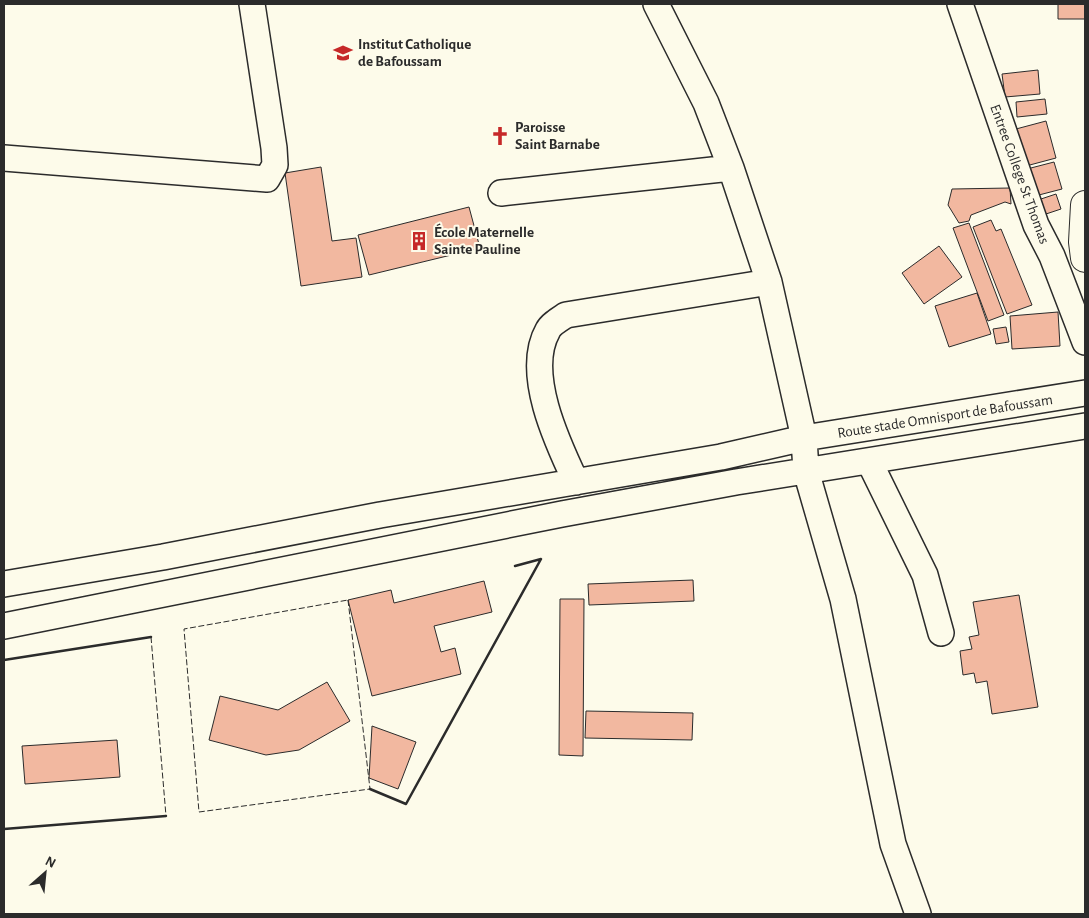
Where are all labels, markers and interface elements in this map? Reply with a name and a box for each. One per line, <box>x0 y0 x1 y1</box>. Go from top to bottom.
place label: Institut Catholique de Bafoussam <box>358 37 471 69</box>
school or university icon: Institut Catholique de Bafoussam <box>332 42 354 64</box>
street label: Entree College St Thomas <box>987 102 1052 246</box>
place label: Paroisse Saint Barnabe <box>515 120 600 152</box>
church icon: Paroisse Saint Barnabe <box>489 125 511 147</box>
place label: École Maternelle Sainte Pauline <box>434 223 534 257</box>
building icon: École Maternelle Sainte Pauline <box>408 230 430 252</box>
street label: Route stade Omnisport de Bafoussam <box>836 392 1054 441</box>
north arrow <box>20 848 70 898</box>
text: N <box>43 854 58 871</box>

